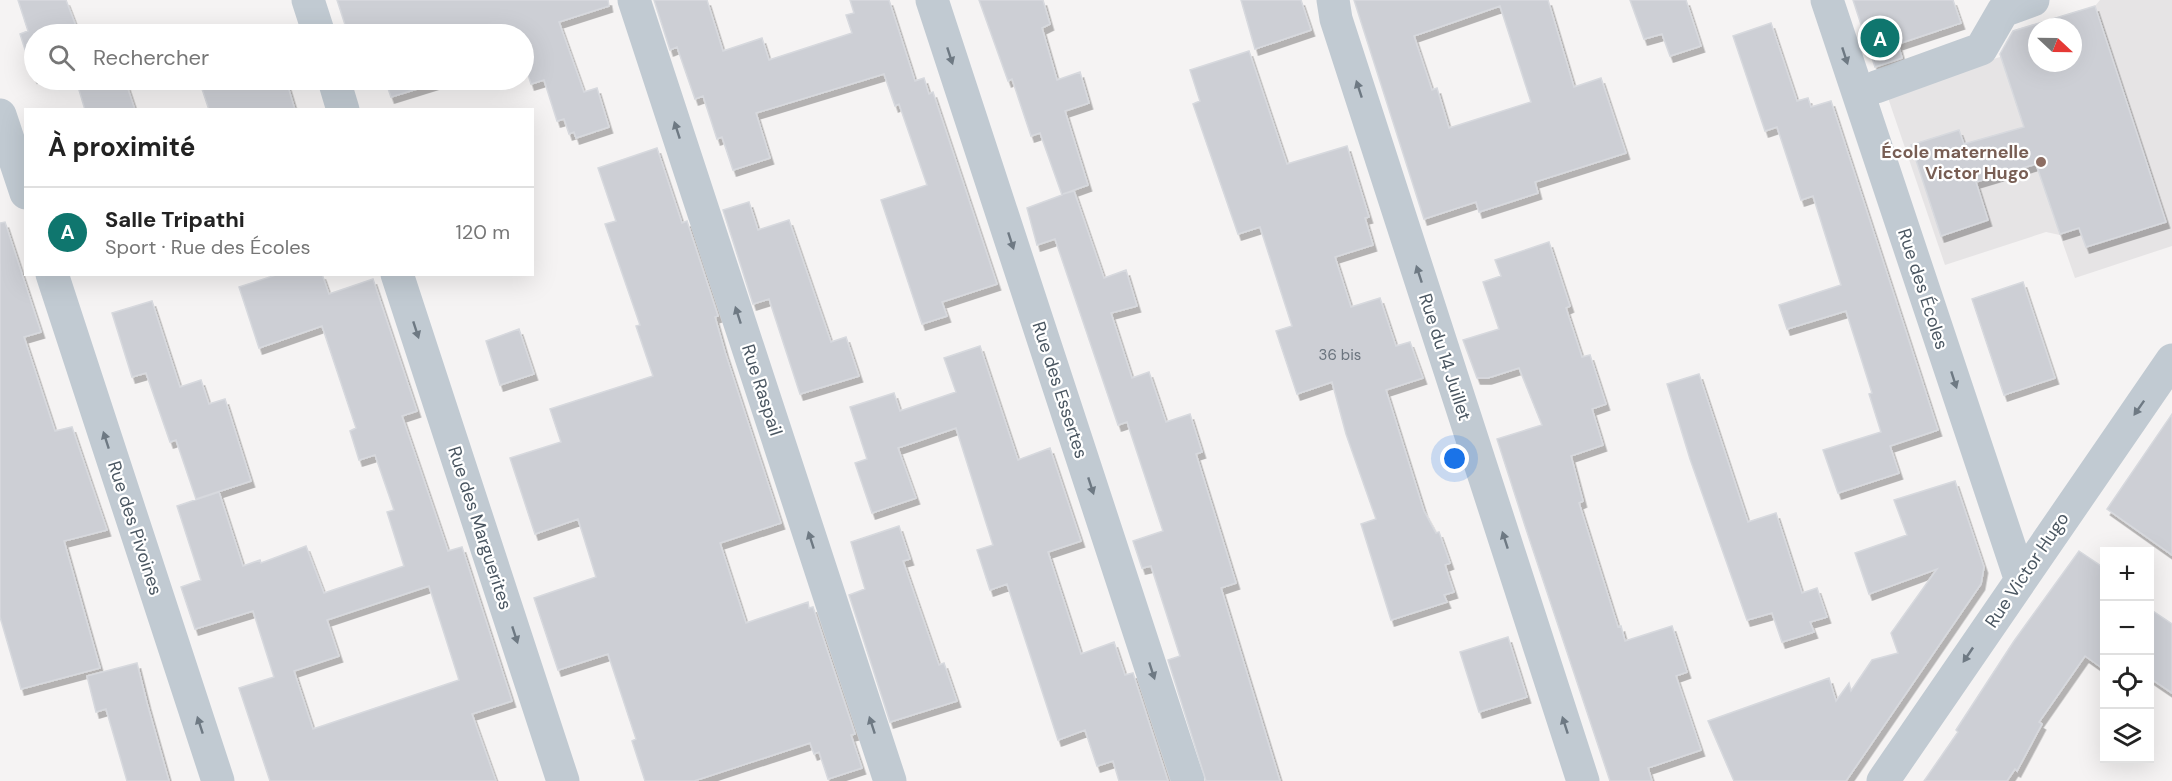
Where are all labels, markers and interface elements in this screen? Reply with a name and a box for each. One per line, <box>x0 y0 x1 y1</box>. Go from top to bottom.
pin: A <box>1860 15 1900 60</box>
north arrow <box>2028 18 2082 72</box>
search box <box>24 24 534 90</box>
icon: search <box>45 41 78 74</box>
text: Rechercher <box>93 43 209 72</box>
one-way arrow <box>946 47 955 65</box>
one-way arrow <box>1841 47 1851 65</box>
one-way arrow <box>1353 80 1363 98</box>
one-way arrow <box>672 121 681 139</box>
text: À proximité <box>48 130 195 164</box>
place label: École maternelle Victor Hugo <box>1881 140 2029 185</box>
marker: École maternelle Victor Hugo <box>2034 155 2048 169</box>
text: Salle Tripathi <box>105 205 245 234</box>
text: A <box>60 219 75 245</box>
text: 120 m <box>456 219 510 245</box>
street label: Rue des Écoles <box>1892 225 1954 353</box>
one-way arrow <box>1007 232 1016 250</box>
text: Sport · Rue des Écoles <box>105 234 311 260</box>
one-way arrow <box>1413 265 1423 283</box>
street label: Rue du 14 Juillet <box>1413 290 1477 424</box>
one-way arrow <box>732 306 742 324</box>
street label: Rue des Essertes <box>1027 319 1093 461</box>
one-way arrow <box>411 321 421 339</box>
street label: Rue Raspail <box>736 341 788 439</box>
house number: 36 bis <box>1319 345 1361 365</box>
one-way arrow <box>1949 371 1959 389</box>
one-way arrow <box>2134 400 2145 416</box>
one-way arrow <box>101 431 111 449</box>
street label: Rue des Marguerites <box>442 443 518 613</box>
your location <box>1440 444 1469 473</box>
street label: Rue des Pivoines <box>102 458 168 598</box>
one-way arrow <box>1087 477 1097 495</box>
street label: Rue Victor Hugo <box>1980 508 2074 632</box>
one-way arrow <box>806 531 816 549</box>
one-way arrow <box>1500 531 1509 549</box>
map controls <box>2100 547 2154 763</box>
button: + <box>2100 547 2154 601</box>
button: − <box>2100 601 2154 655</box>
one-way arrow <box>511 626 521 644</box>
one-way arrow <box>1963 647 1974 663</box>
button: locate <box>2100 655 2154 709</box>
one-way arrow <box>1148 662 1157 680</box>
button: layers <box>2100 709 2154 763</box>
one-way arrow <box>195 716 204 734</box>
one-way arrow <box>867 716 876 734</box>
one-way arrow <box>1560 716 1569 734</box>

